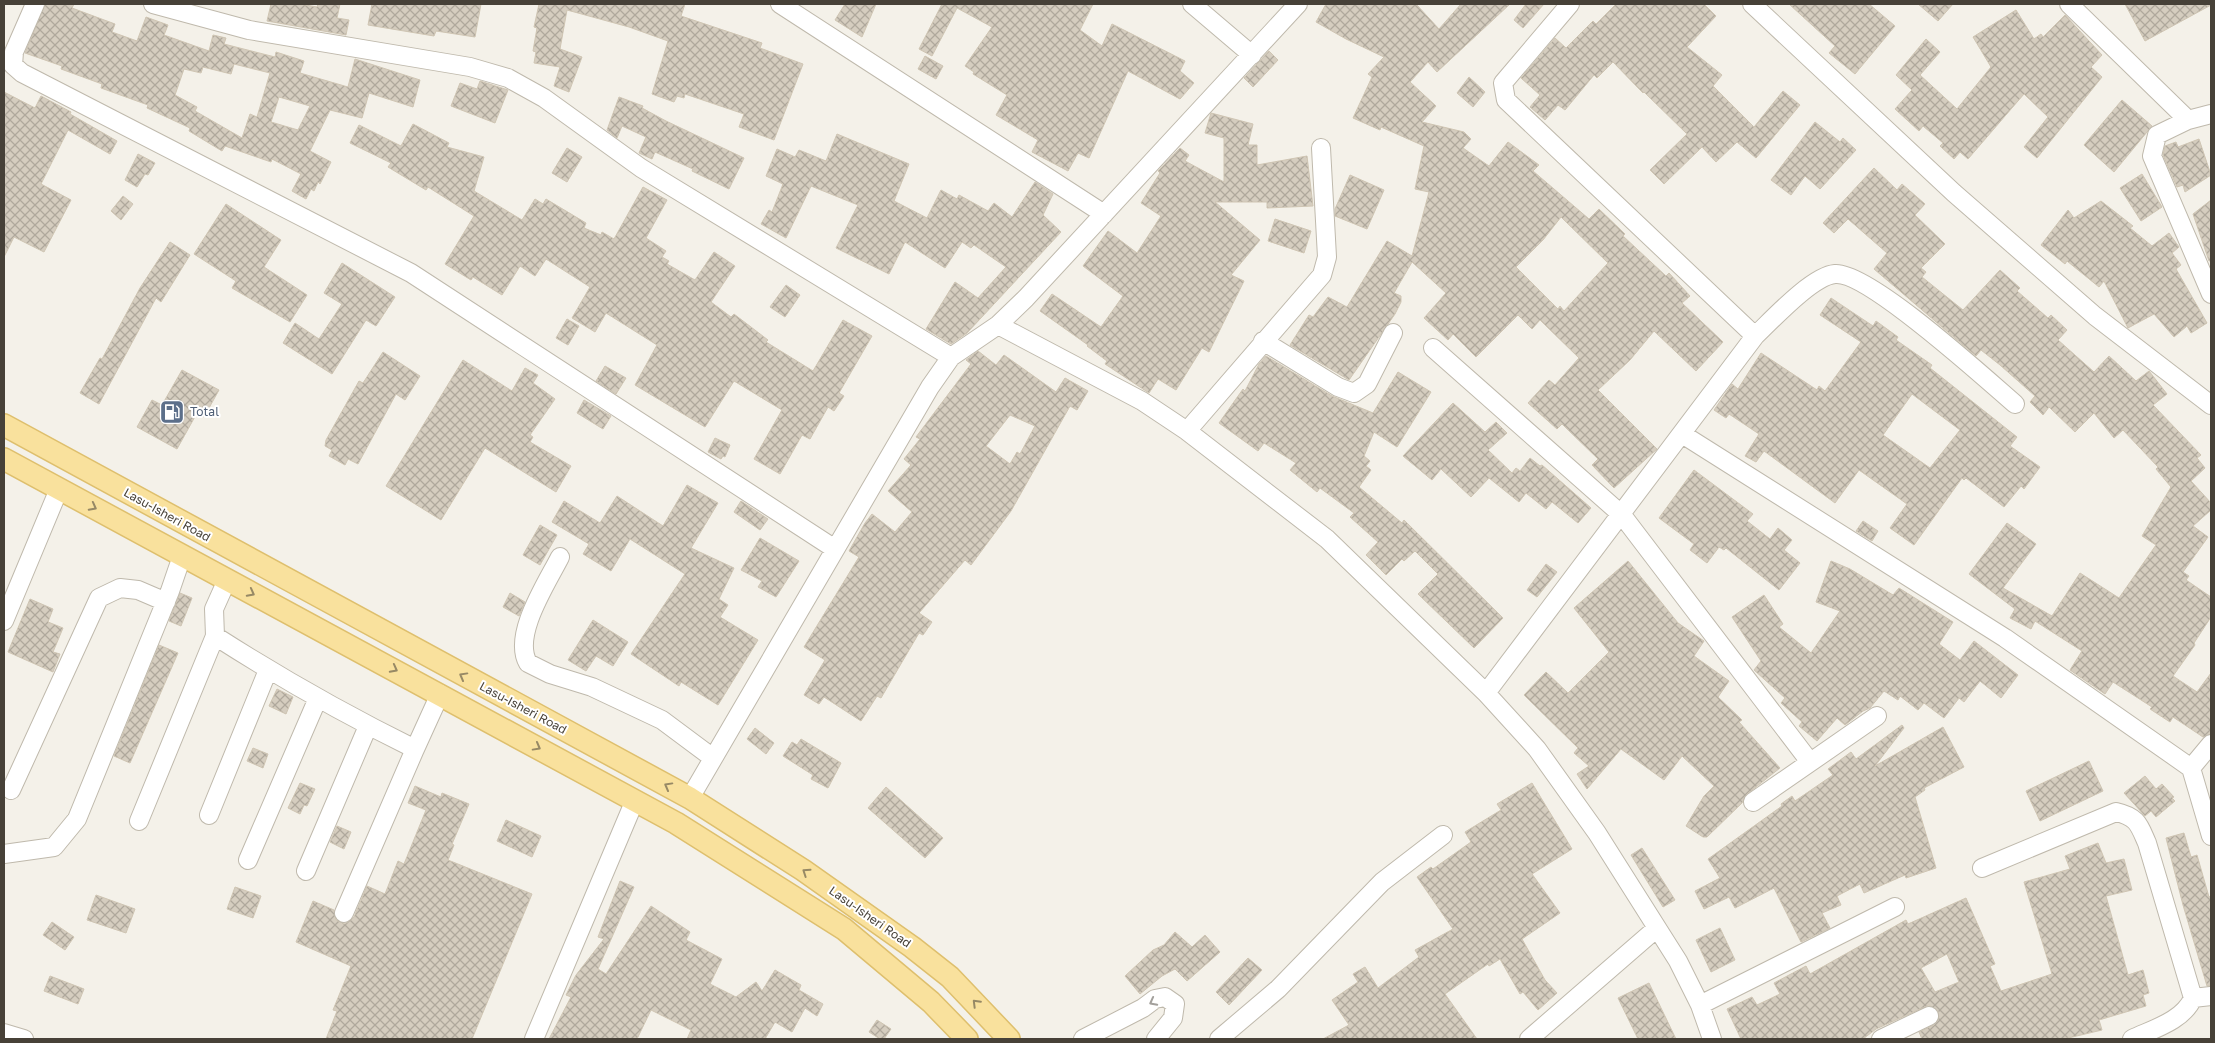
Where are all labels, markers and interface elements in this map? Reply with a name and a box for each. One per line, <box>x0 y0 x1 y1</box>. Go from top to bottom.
fuel station icon: Total <box>159 399 185 425</box>
place label: Total <box>190 404 219 419</box>
street label: Lasu-Isheri Road <box>121 485 213 545</box>
one-way arrow <box>87 501 96 511</box>
one-way arrow <box>246 587 255 597</box>
one-way arrow <box>389 663 398 673</box>
one-way arrow <box>460 672 469 682</box>
street label: Lasu-Isheri Road <box>477 678 569 737</box>
one-way arrow <box>532 740 541 750</box>
one-way arrow <box>664 783 673 793</box>
one-way arrow <box>802 869 812 878</box>
street label: Lasu-Isheri Road <box>826 883 914 950</box>
one-way arrow <box>1150 996 1159 1006</box>
one-way arrow <box>973 1000 982 1009</box>

